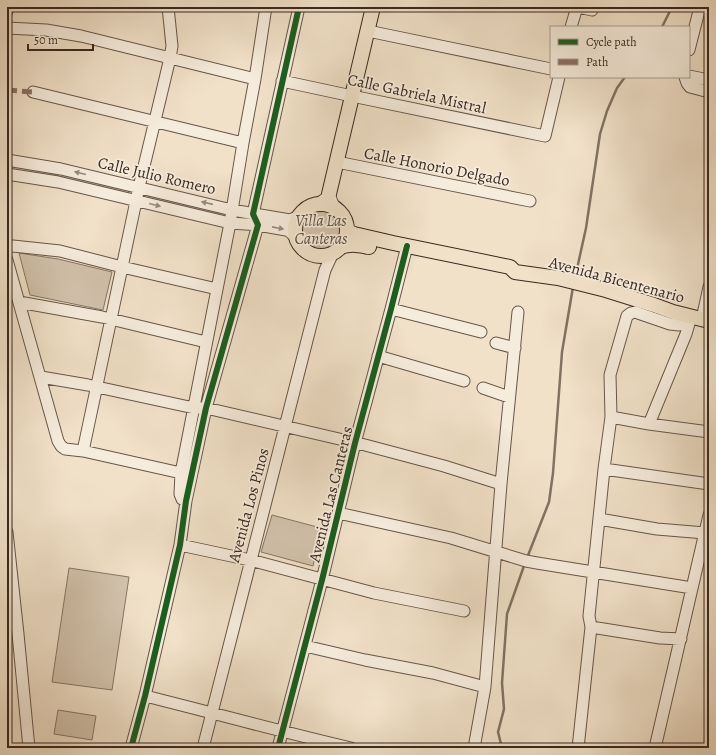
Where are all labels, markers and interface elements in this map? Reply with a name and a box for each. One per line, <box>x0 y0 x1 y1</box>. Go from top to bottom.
scale bar <box>28 26 93 52</box>
legend <box>550 26 690 78</box>
text: 50 m <box>34 32 58 48</box>
text: Cycle path <box>586 34 637 50</box>
text: Path <box>586 54 609 70</box>
street label: Calle Gabriela Mistral <box>346 69 488 119</box>
street label: Calle Honorio Delgado <box>362 142 512 192</box>
street label: Calle Julio Romero <box>96 152 218 200</box>
one-way arrow <box>74 170 86 176</box>
one-way arrow <box>200 200 213 206</box>
one-way arrow <box>149 202 161 208</box>
park label: Villa Las Canteras <box>295 210 348 250</box>
one-way arrow <box>272 226 284 232</box>
street label: Avenida Bicentenario <box>546 251 687 309</box>
street label: Avenida Las Canteras <box>303 424 358 565</box>
street label: Avenida Los Pinos <box>223 446 275 566</box>

